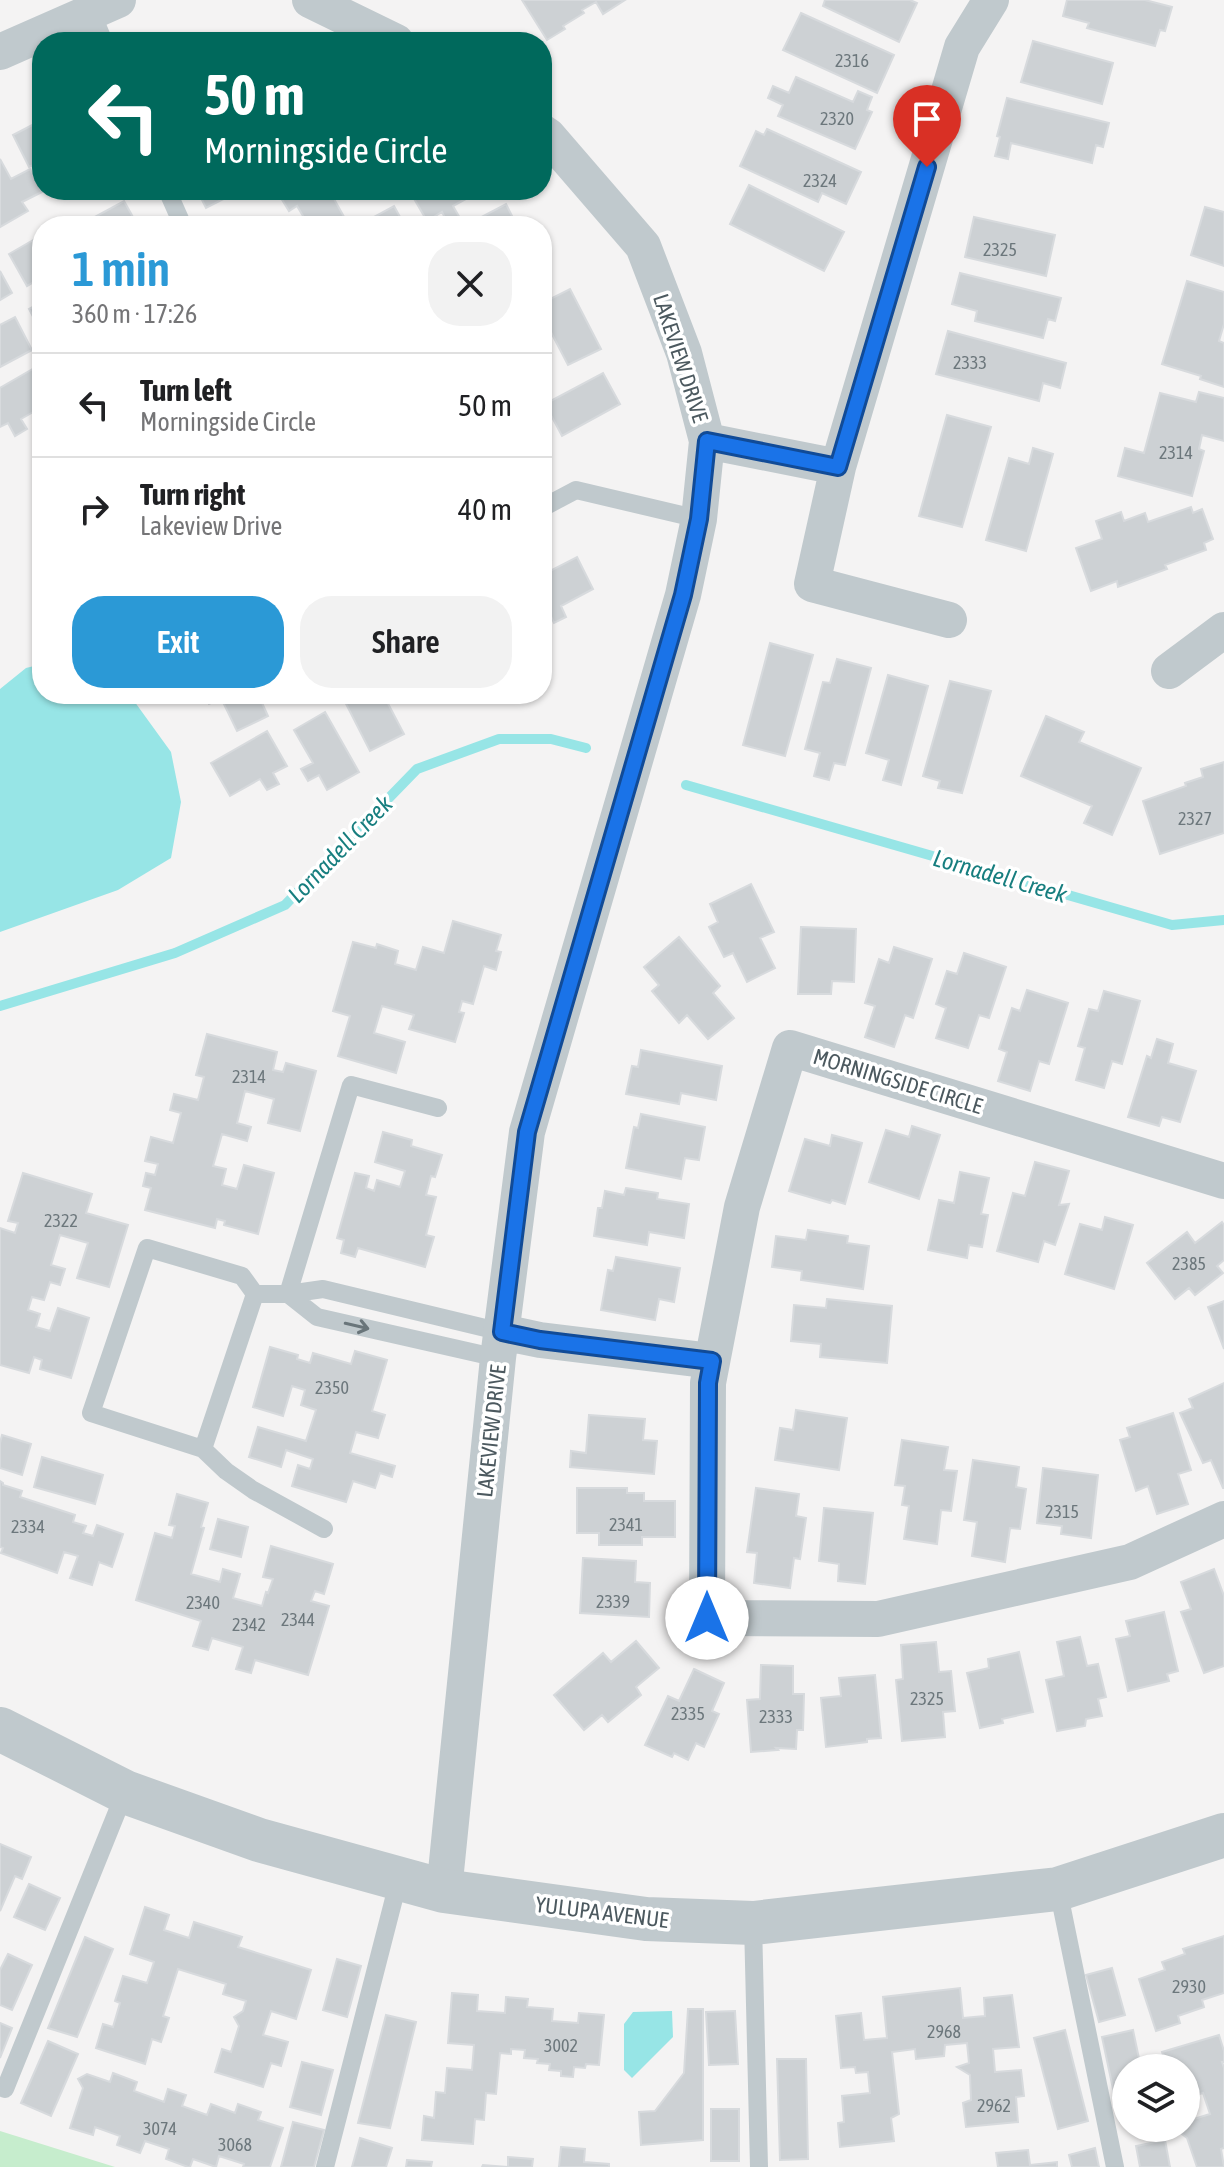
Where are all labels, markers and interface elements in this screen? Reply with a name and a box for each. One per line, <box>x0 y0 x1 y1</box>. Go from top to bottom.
house number: 2316 <box>835 50 869 71</box>
text: 50 m <box>204 63 305 127</box>
icon: left <box>72 64 176 168</box>
pin <box>893 85 961 167</box>
icon: arrive <box>905 97 949 141</box>
house number: 2320 <box>820 108 854 129</box>
text: Morningside Circle <box>204 129 448 171</box>
house number: 2324 <box>803 170 837 191</box>
house number: 2325 <box>983 239 1017 260</box>
text: 1 min <box>72 241 170 296</box>
button: close <box>428 242 512 326</box>
street label: LAKEVIEW DRIVE <box>648 291 714 426</box>
text: 360 m · 17:26 <box>72 299 197 329</box>
house number: 2333 <box>953 352 987 373</box>
text: Turn left <box>140 373 232 407</box>
icon: left <box>72 383 116 427</box>
text: 50 m <box>458 388 512 422</box>
text: Morningside Circle <box>140 407 316 437</box>
house number: 2314 <box>1159 442 1193 463</box>
text: Turn right <box>140 477 246 511</box>
icon: right <box>72 487 116 531</box>
text: 40 m <box>458 492 512 526</box>
text: Lakeview Drive <box>140 511 282 541</box>
button: Exit <box>72 596 284 688</box>
button: Share <box>300 596 512 688</box>
water label: Lornadell Creek <box>282 790 398 908</box>
house number: 2327 <box>1178 808 1212 829</box>
water label: Lornadell Creek <box>930 844 1070 908</box>
street label: MORNINGSIDE CIRCLE <box>810 1043 986 1119</box>
house number: 2314 <box>232 1066 266 1087</box>
house number: 2322 <box>44 1210 78 1231</box>
house number: 2385 <box>1172 1253 1206 1274</box>
one-way arrow <box>344 1320 370 1335</box>
street label: LAKEVIEW DRIVE <box>471 1363 511 1499</box>
house number: 2350 <box>315 1377 349 1398</box>
house number: 2315 <box>1045 1501 1079 1522</box>
house number: 2341 <box>609 1514 643 1535</box>
house number: 2334 <box>11 1516 45 1537</box>
position arrow <box>665 1576 749 1660</box>
house number: 2339 <box>596 1591 630 1612</box>
house number: 2340 <box>186 1592 220 1613</box>
house number: 2344 <box>281 1609 315 1630</box>
house number: 2342 <box>232 1614 266 1635</box>
house number: 2325 <box>910 1688 944 1709</box>
house number: 2335 <box>671 1703 705 1724</box>
house number: 2333 <box>759 1706 793 1727</box>
street label: YULUPA AVENUE <box>534 1891 671 1933</box>
house number: 2930 <box>1172 1976 1206 1997</box>
house number: 2968 <box>927 2021 961 2042</box>
house number: 3002 <box>544 2035 578 2056</box>
map controls <box>1112 2054 1200 2142</box>
button: layers <box>1112 2054 1200 2142</box>
house number: 2962 <box>977 2095 1011 2116</box>
house number: 3074 <box>143 2118 177 2139</box>
house number: 3068 <box>218 2134 252 2155</box>

